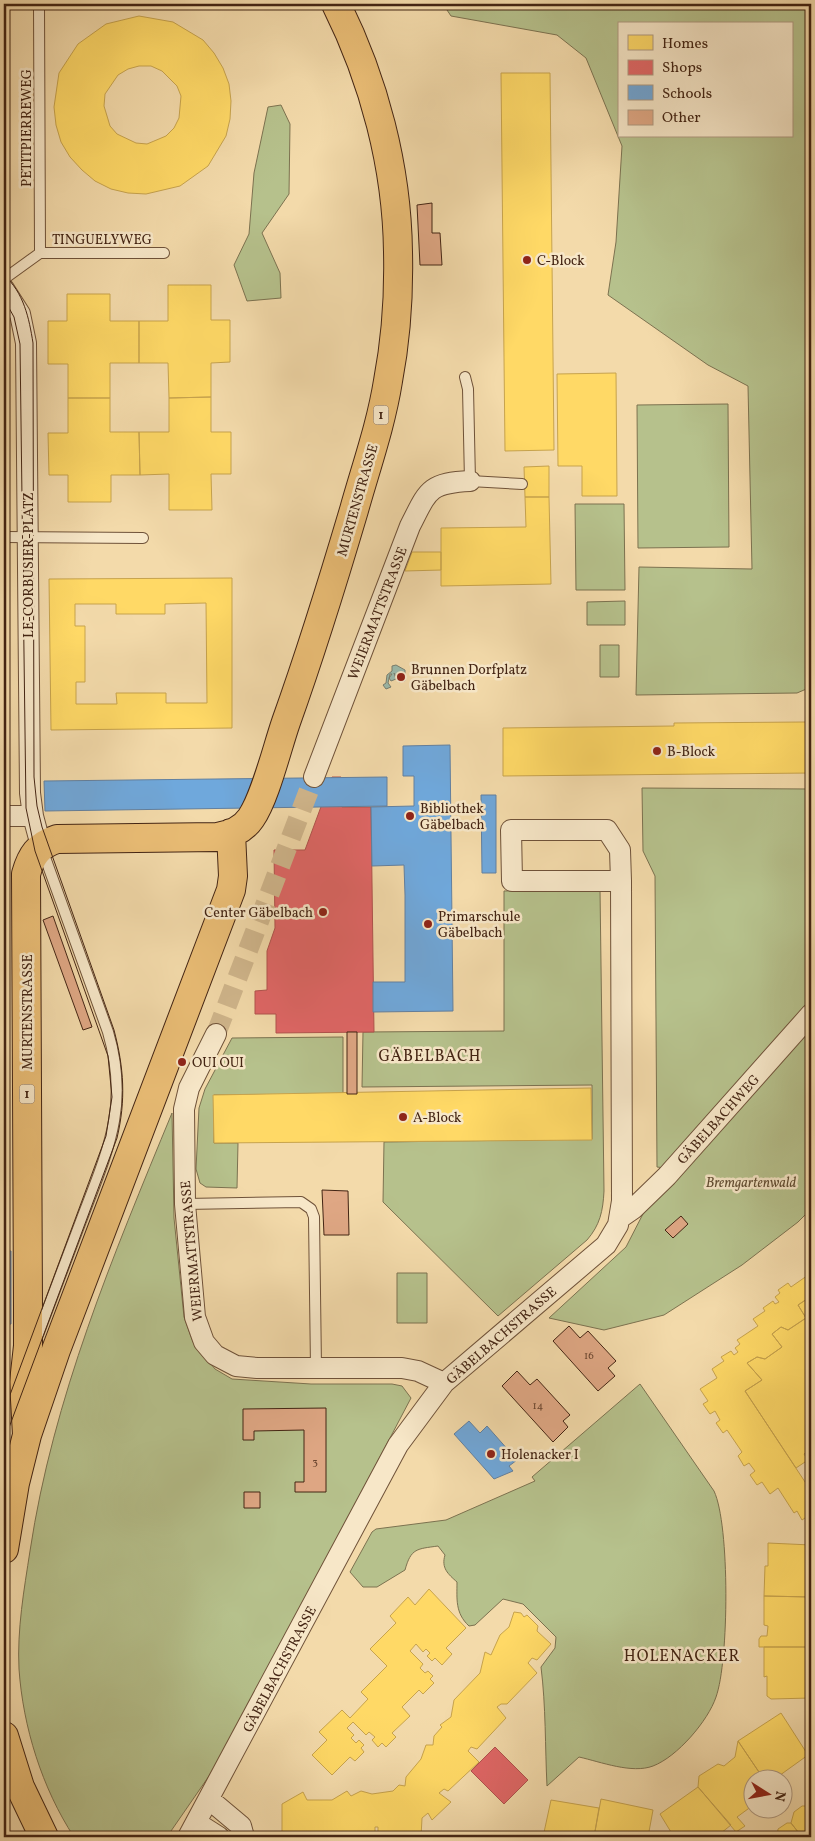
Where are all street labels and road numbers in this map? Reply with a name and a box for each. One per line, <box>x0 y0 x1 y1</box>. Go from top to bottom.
street label: PETITPIERREWEG <box>18 69 37 187</box>
street label: TINGUELYWEG <box>52 231 152 250</box>
road number: 1 <box>374 406 388 424</box>
street label: MURTENSTRASSE <box>333 442 384 559</box>
street label: LE-CORBUSIER-PLATZ <box>20 492 39 638</box>
street label: WEIERMATTSTRASSE <box>344 544 413 683</box>
street label: MURTENSTRASSE <box>19 954 38 1070</box>
street label: GÄBELBACHWEG <box>674 1071 765 1169</box>
road number: 1 <box>20 1084 34 1104</box>
street label: WEIERMATTSTRASSE <box>177 1180 208 1322</box>
street label: GÄBELBACHSTRASSE <box>443 1283 561 1389</box>
street label: GÄBELBACHSTRASSE <box>239 1603 322 1736</box>

